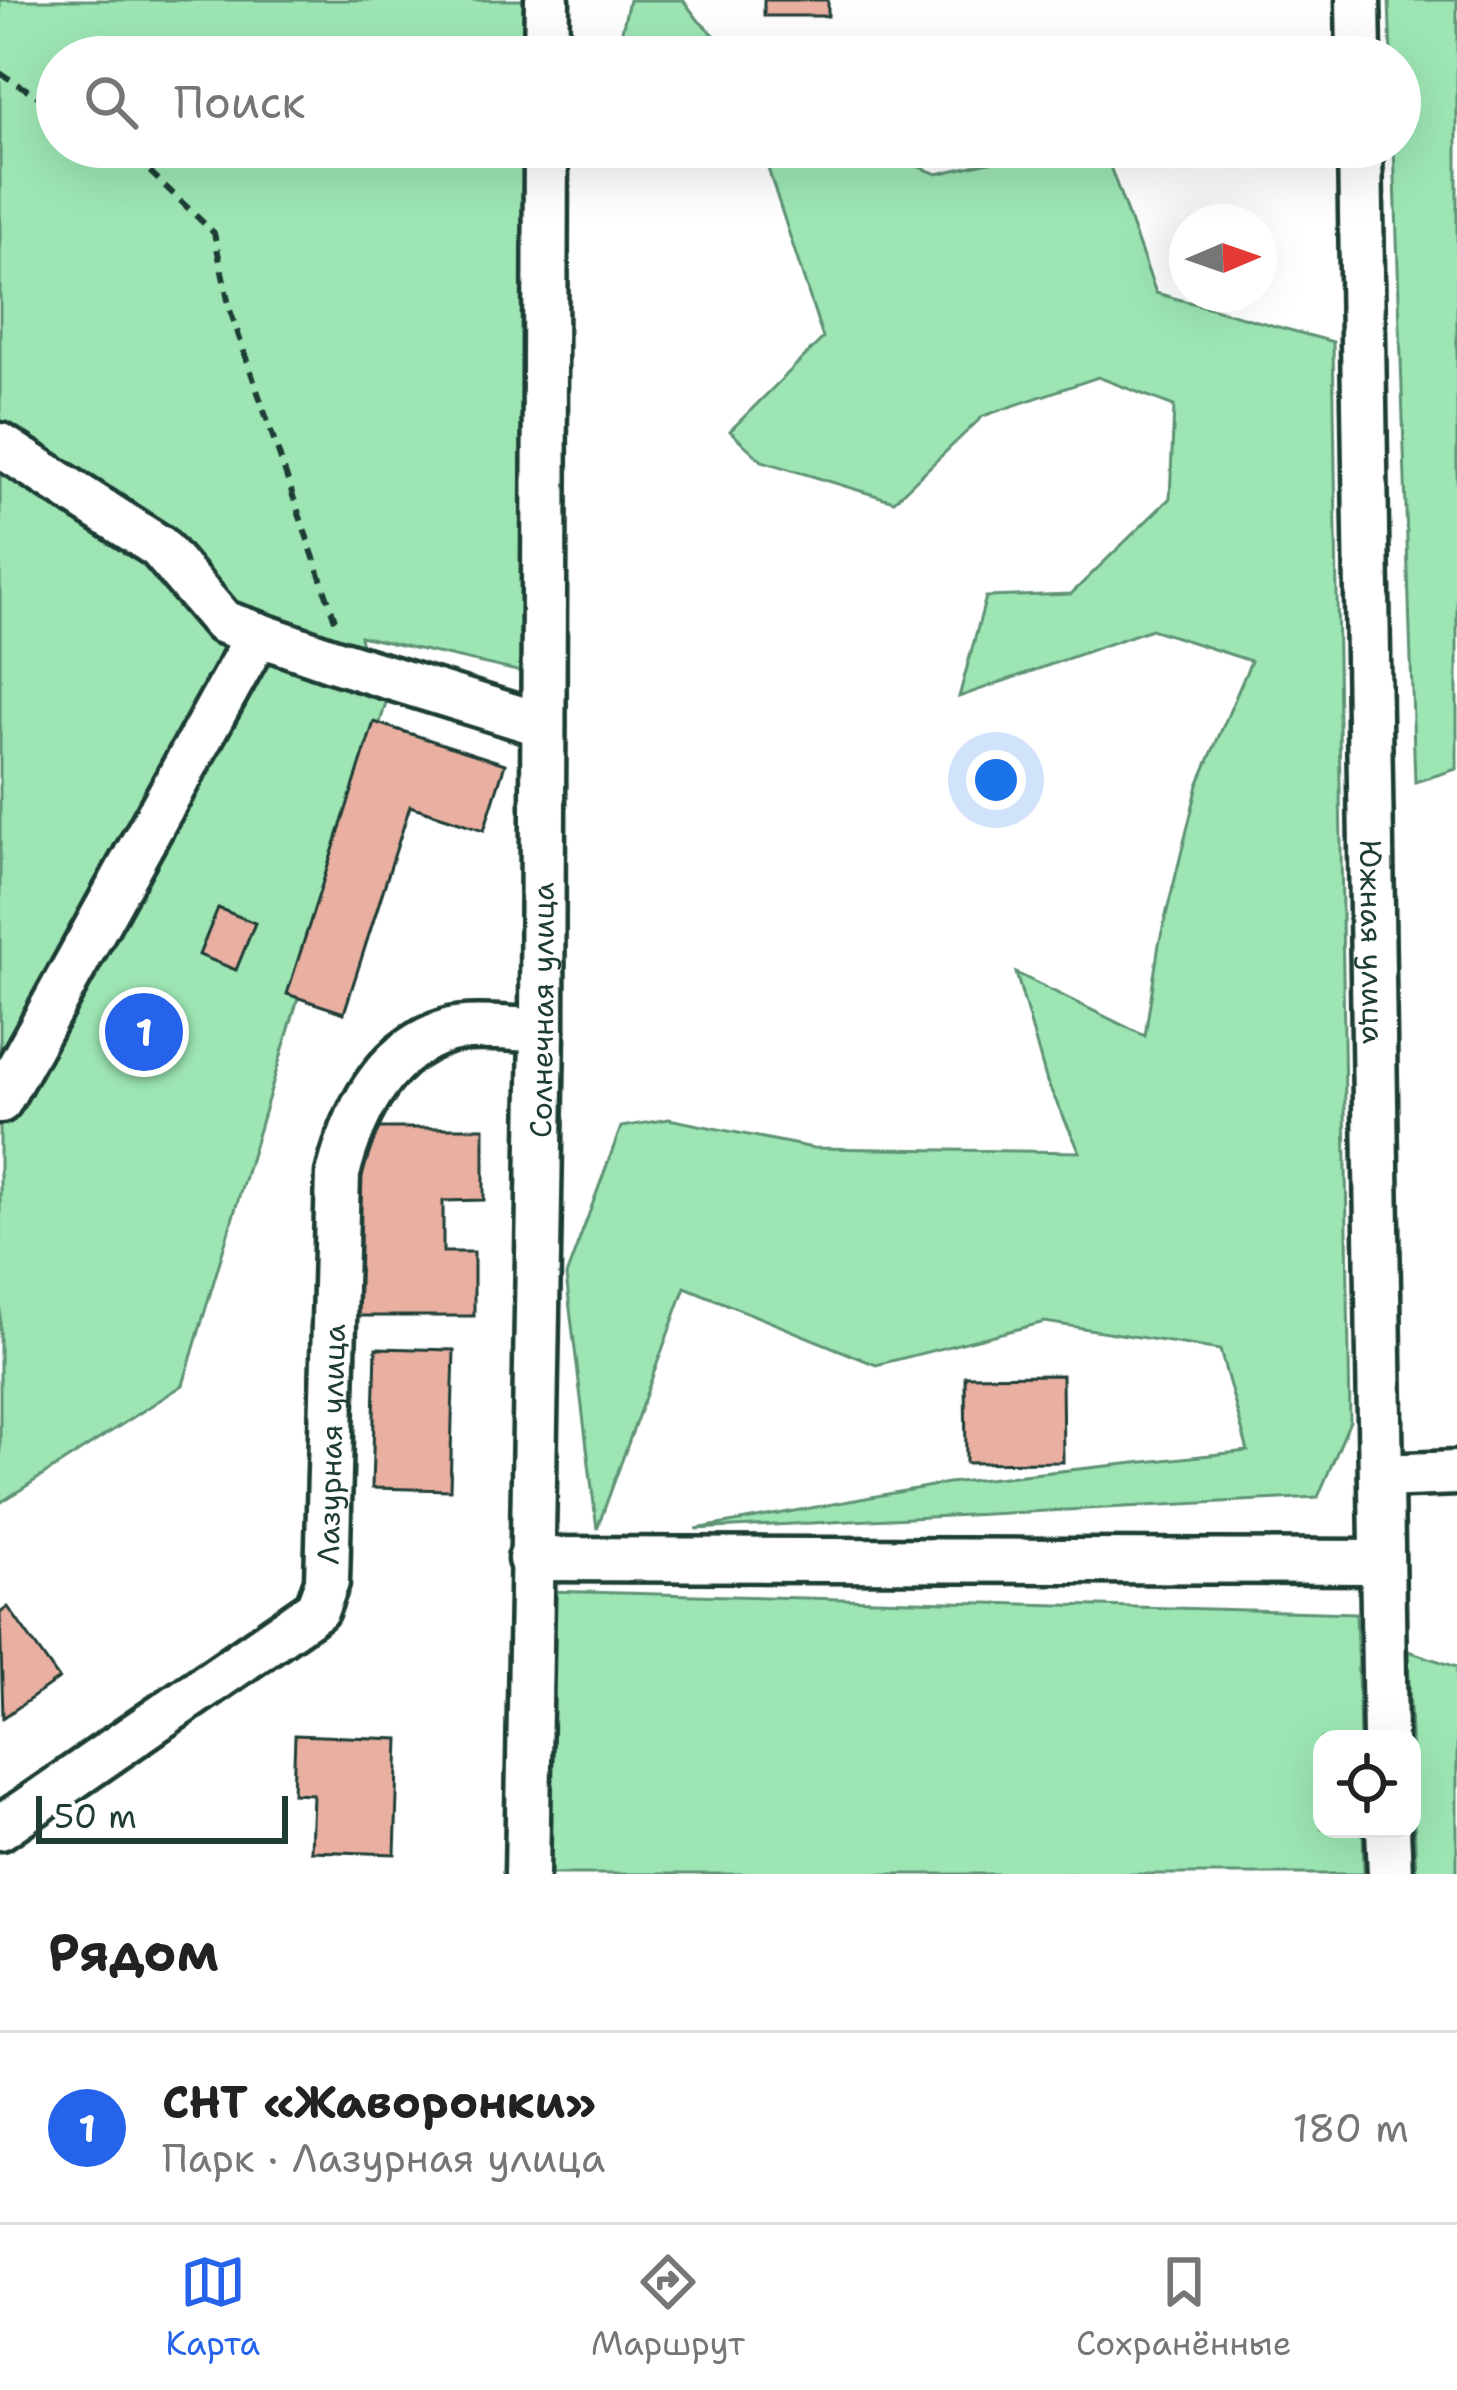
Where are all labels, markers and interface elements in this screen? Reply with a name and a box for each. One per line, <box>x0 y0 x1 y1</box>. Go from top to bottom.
search box <box>36 36 1421 168</box>
icon: search <box>78 69 144 135</box>
text: Поиск <box>174 72 305 132</box>
north arrow <box>1169 204 1277 312</box>
your location <box>966 750 1026 810</box>
street label: Южная улица <box>1350 839 1395 1045</box>
street label: Солнечная улица <box>520 882 563 1138</box>
pin: 1 <box>105 987 183 1077</box>
street label: Лазурная улица <box>307 1323 354 1565</box>
map controls <box>1313 1730 1421 1838</box>
button: locate <box>1313 1730 1421 1838</box>
scale bar <box>36 1790 288 1843</box>
text: 50 m <box>54 1794 137 1839</box>
text: Рядом <box>48 1918 219 1986</box>
text: СНТ «Жаворонки» <box>162 2072 596 2132</box>
text: 1 <box>78 2102 96 2154</box>
text: 180 m <box>1293 2102 1409 2154</box>
text: Парк · Лазурная улица <box>162 2132 605 2184</box>
tab: Карта <box>166 2249 260 2366</box>
tab: Маршрут <box>591 2249 745 2366</box>
tab: Сохранённые <box>1076 2249 1291 2366</box>

